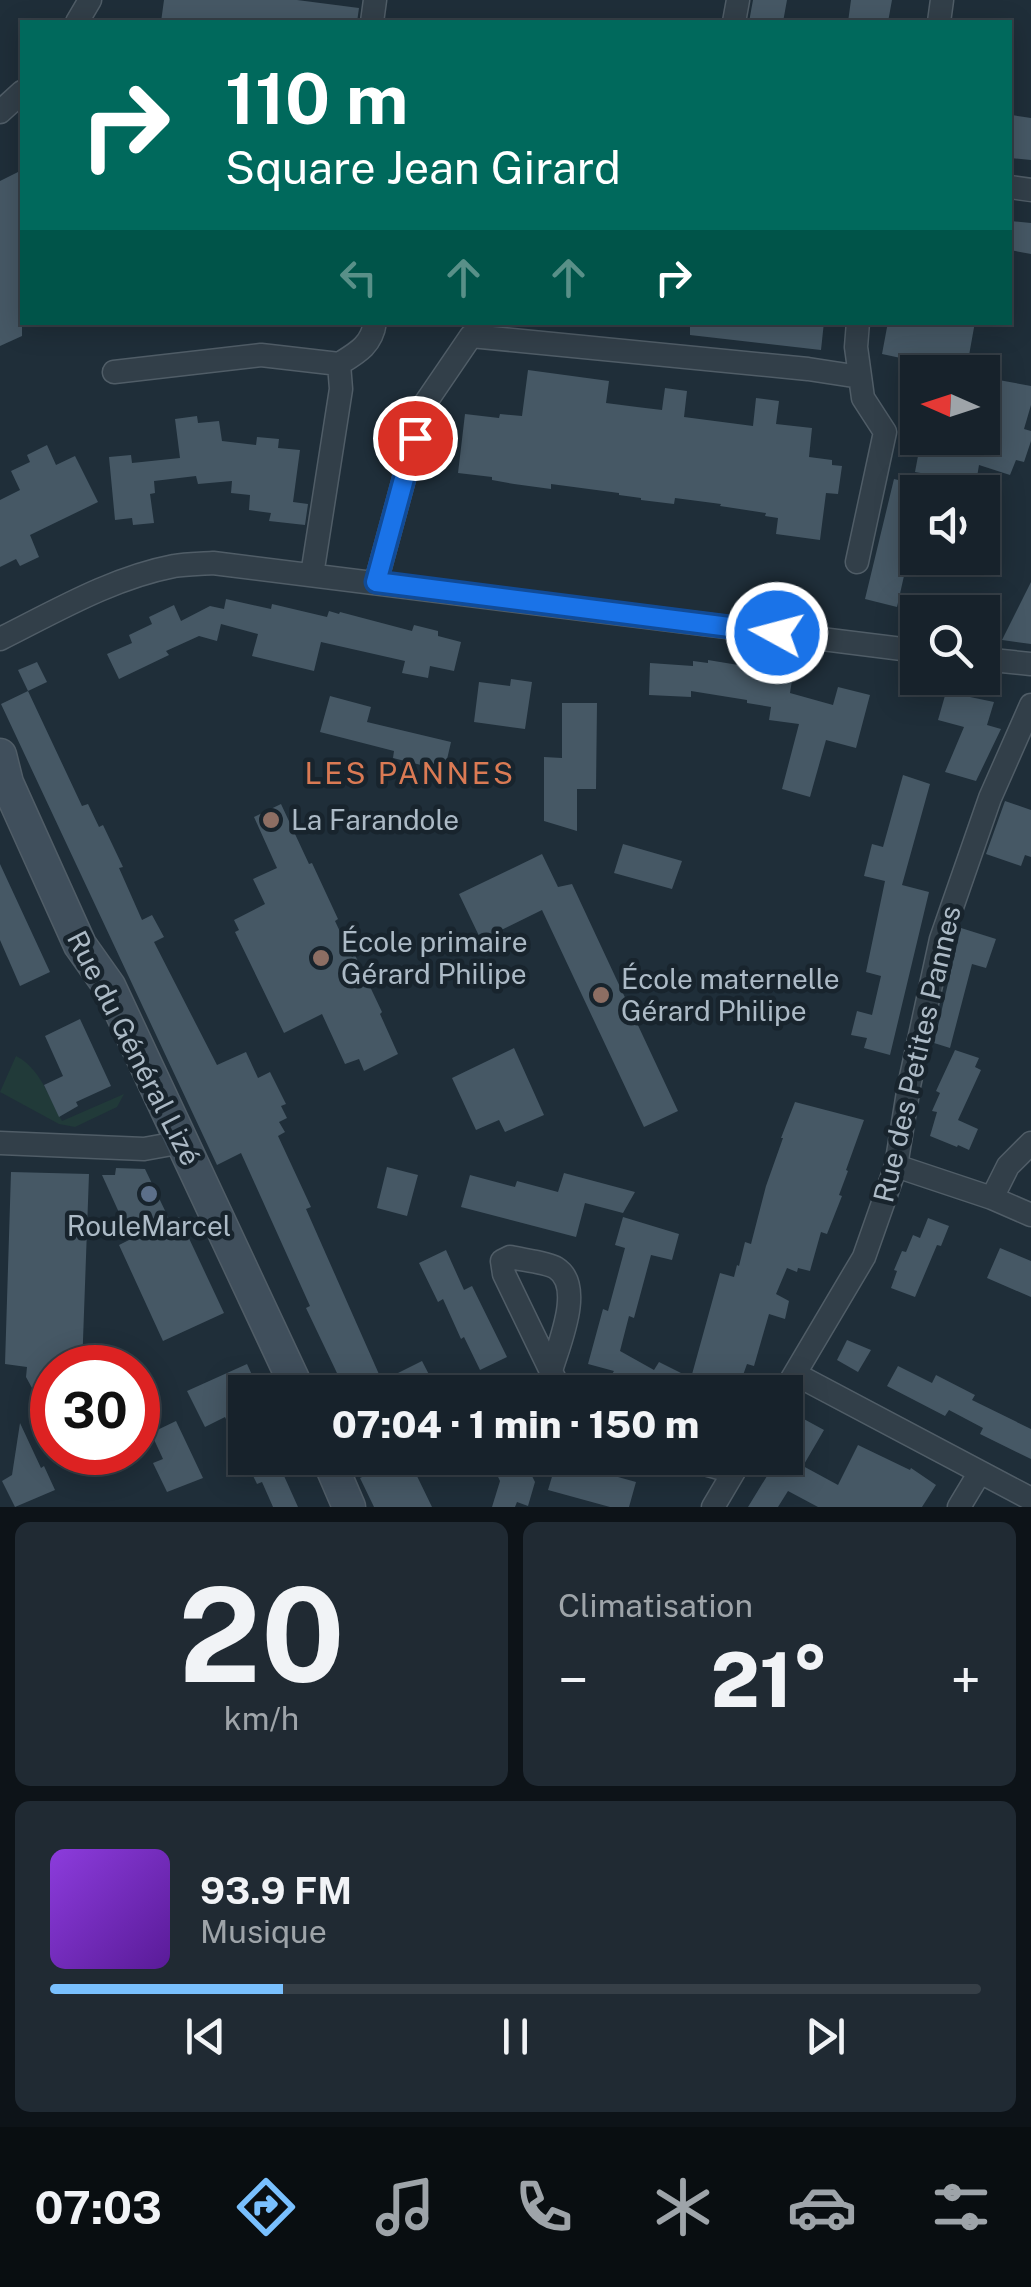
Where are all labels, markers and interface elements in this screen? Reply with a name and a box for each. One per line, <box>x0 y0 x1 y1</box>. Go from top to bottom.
text: 110 m <box>225 57 409 140</box>
icon: right <box>60 60 190 190</box>
text: Square Jean Girard <box>225 141 621 194</box>
icon: left <box>331 250 386 305</box>
icon: ahead <box>436 250 491 305</box>
icon: ahead <box>541 250 596 305</box>
icon: right <box>646 250 701 305</box>
north arrow <box>900 355 1000 455</box>
map controls <box>900 355 1000 695</box>
pin <box>373 396 458 481</box>
icon: arrive <box>388 411 443 466</box>
button: sound <box>900 475 1000 575</box>
position arrow <box>725 581 829 685</box>
button: search <box>900 595 1000 695</box>
district label: LES PANNES <box>304 755 516 791</box>
place label: La Farandole <box>291 803 459 836</box>
marker: La Farandole <box>260 809 282 831</box>
street label: Rue des Petites Pannes <box>866 902 967 1205</box>
street label: Rue du Général Lizé <box>61 925 208 1171</box>
place label: École primaire Gérard Philipe <box>341 925 528 990</box>
marker: École primaire Gérard Philipe <box>310 947 332 969</box>
place label: École maternelle Gérard Philipe <box>621 962 840 1027</box>
marker: École maternelle Gérard Philipe <box>590 984 612 1006</box>
marker: RouleMarcel <box>138 1183 160 1205</box>
place label: RouleMarcel <box>67 1209 231 1242</box>
speed limit sign: 30 <box>30 1345 160 1475</box>
text: 07:04 · 1 min · 150 m <box>332 1402 699 1447</box>
text: 20 <box>178 1559 345 1711</box>
text: Climatisation <box>558 1587 753 1624</box>
text: 21° <box>711 1636 828 1724</box>
text: − <box>558 1648 589 1712</box>
text: + <box>951 1648 981 1712</box>
text: km/h <box>224 1700 299 1737</box>
text: 93.9 FM <box>200 1868 352 1913</box>
text: Musique <box>200 1913 327 1950</box>
icon: previous <box>178 2009 233 2064</box>
icon: pause <box>488 2009 543 2064</box>
icon: next <box>798 2009 853 2064</box>
icon: directions <box>231 2172 301 2242</box>
icon: music <box>370 2172 440 2242</box>
icon: phone <box>509 2172 579 2242</box>
icon: climate <box>648 2172 718 2242</box>
icon: car <box>787 2172 857 2242</box>
icon: filters <box>926 2172 996 2242</box>
text: 07:03 <box>35 2181 162 2234</box>

